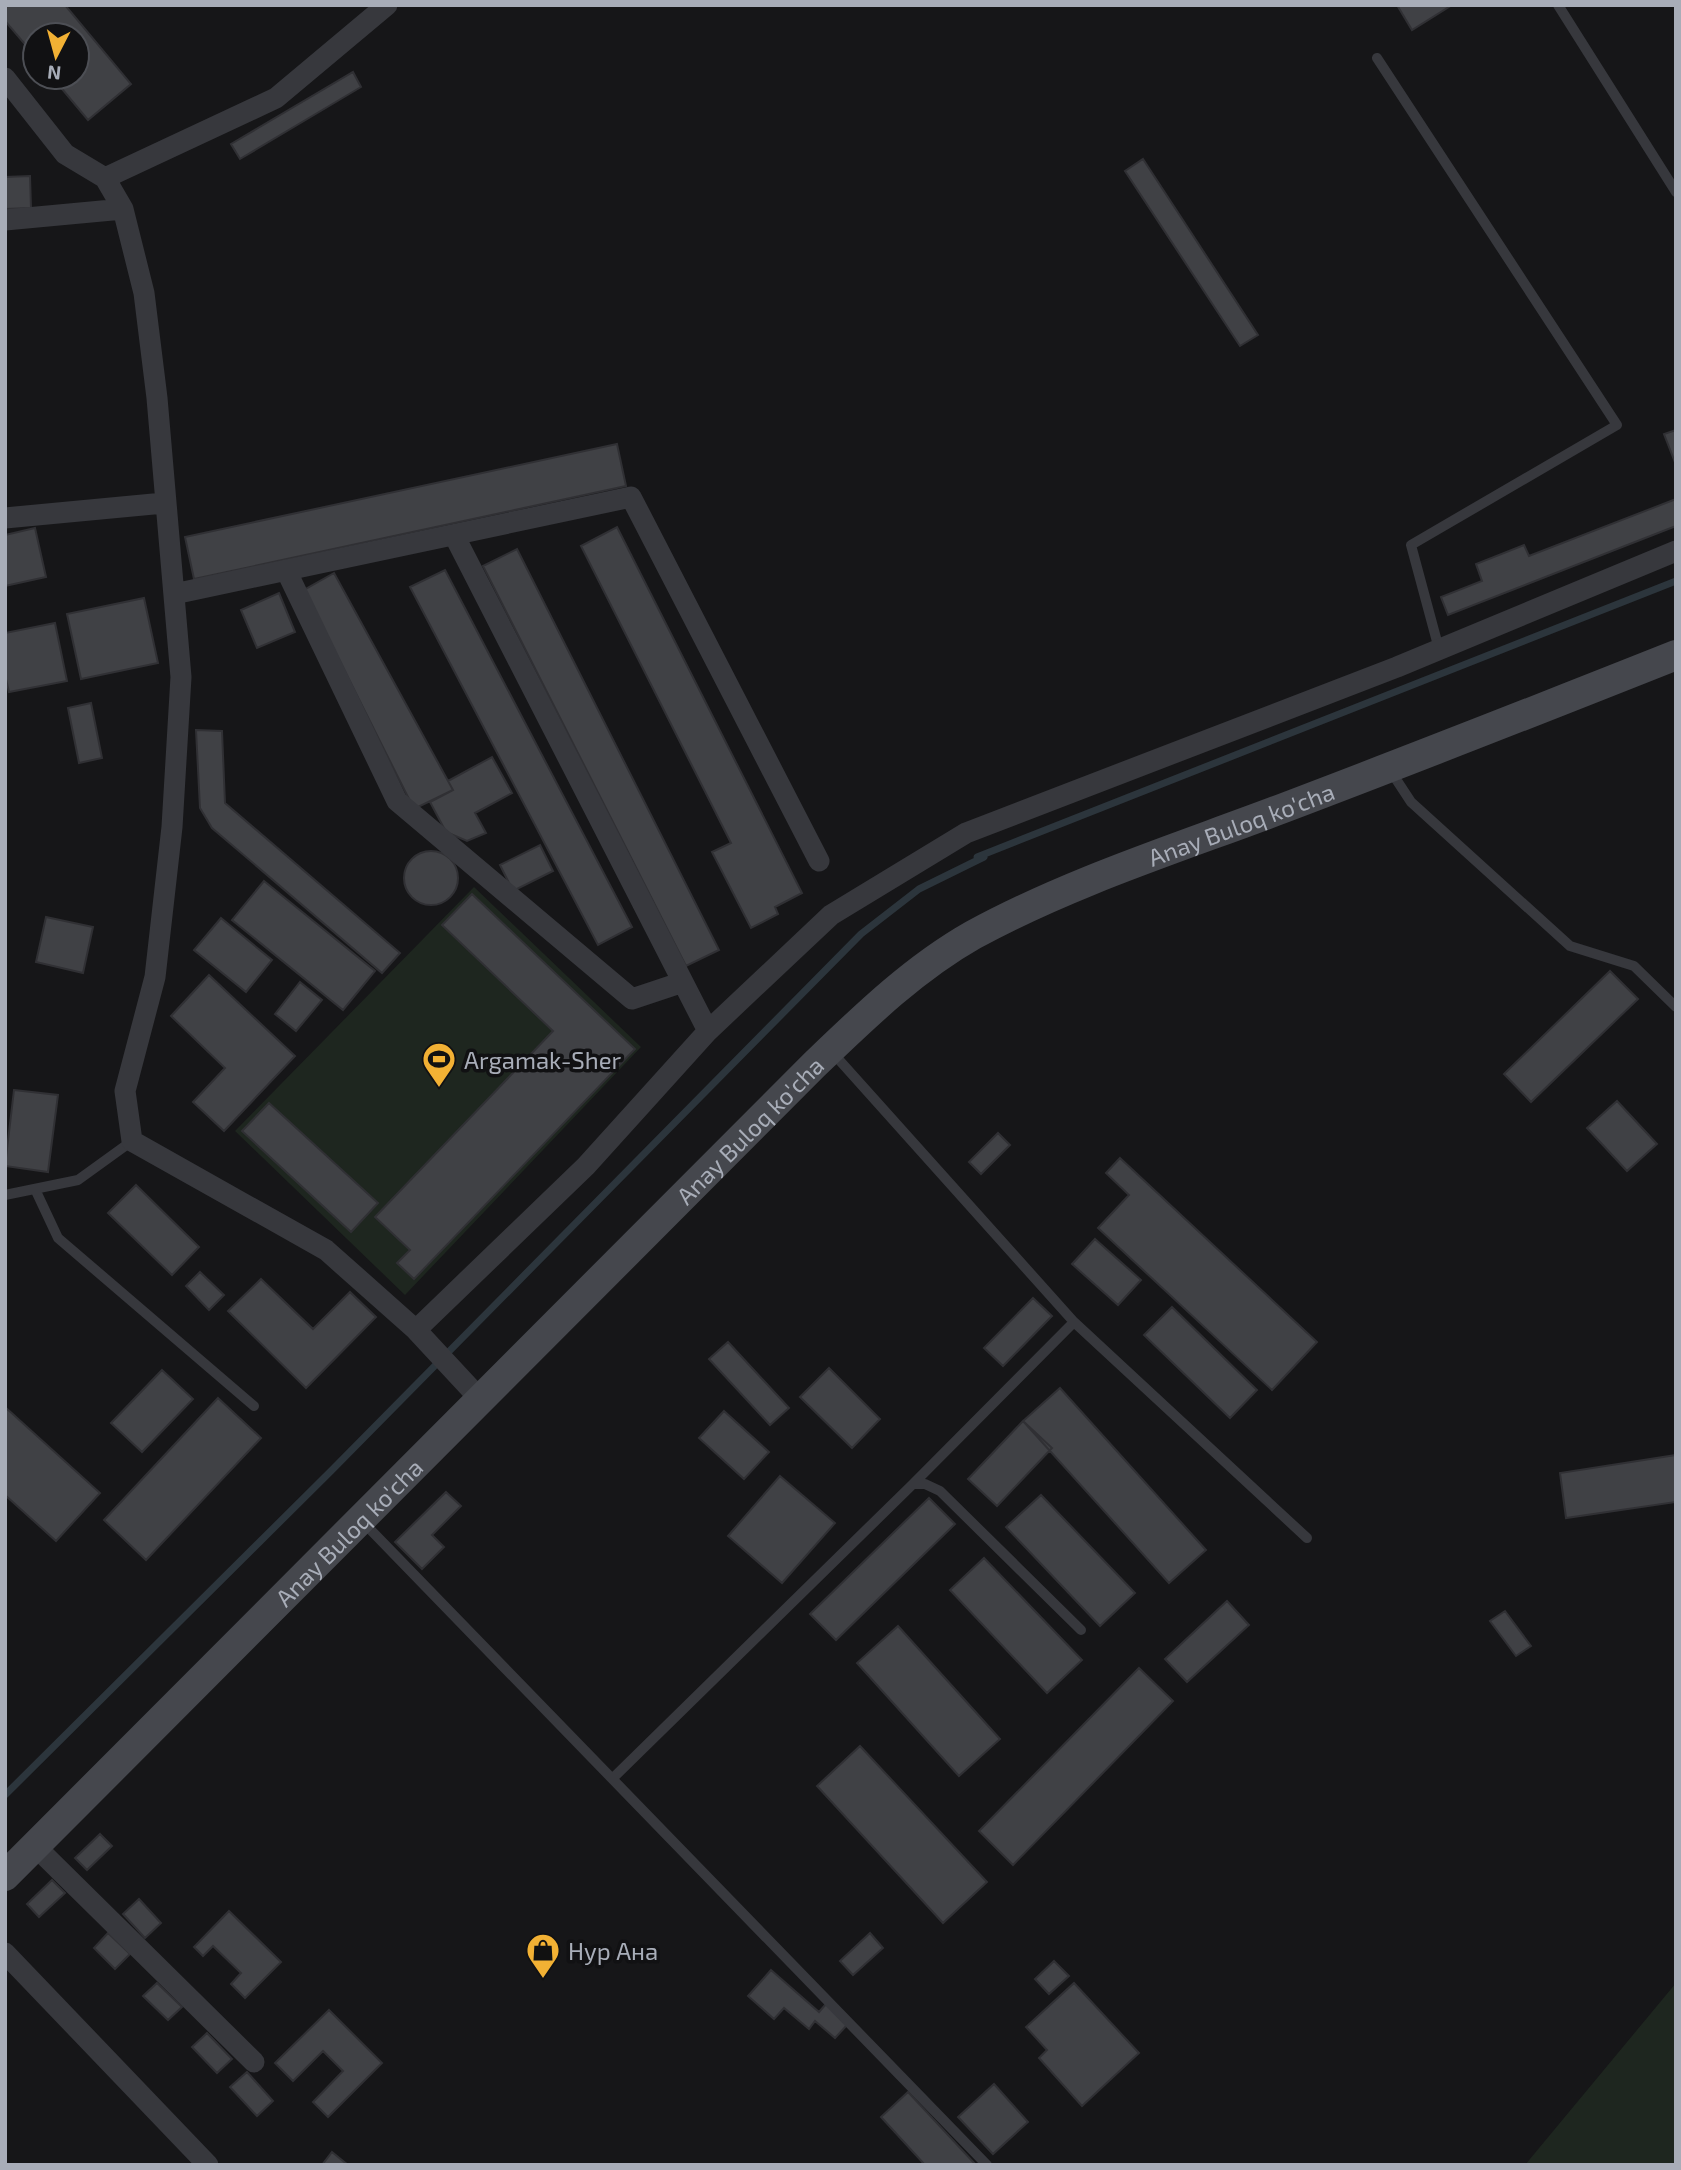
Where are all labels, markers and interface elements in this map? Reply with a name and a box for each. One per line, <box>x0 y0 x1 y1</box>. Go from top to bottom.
north arrow <box>21 21 91 91</box>
text: N <box>46 61 62 86</box>
street label: Anay Buloq ko'cha <box>1144 776 1338 871</box>
sports icon: Argamak-Sher <box>420 1040 458 1089</box>
place label: Argamak-Sher <box>464 1045 622 1074</box>
street label: Anay Buloq ko'cha <box>670 1050 829 1210</box>
street label: Anay Buloq ko'cha <box>269 1452 428 1612</box>
shop icon: Нур Ана <box>524 1931 562 1980</box>
place label: Нур Ана <box>568 1936 658 1966</box>

